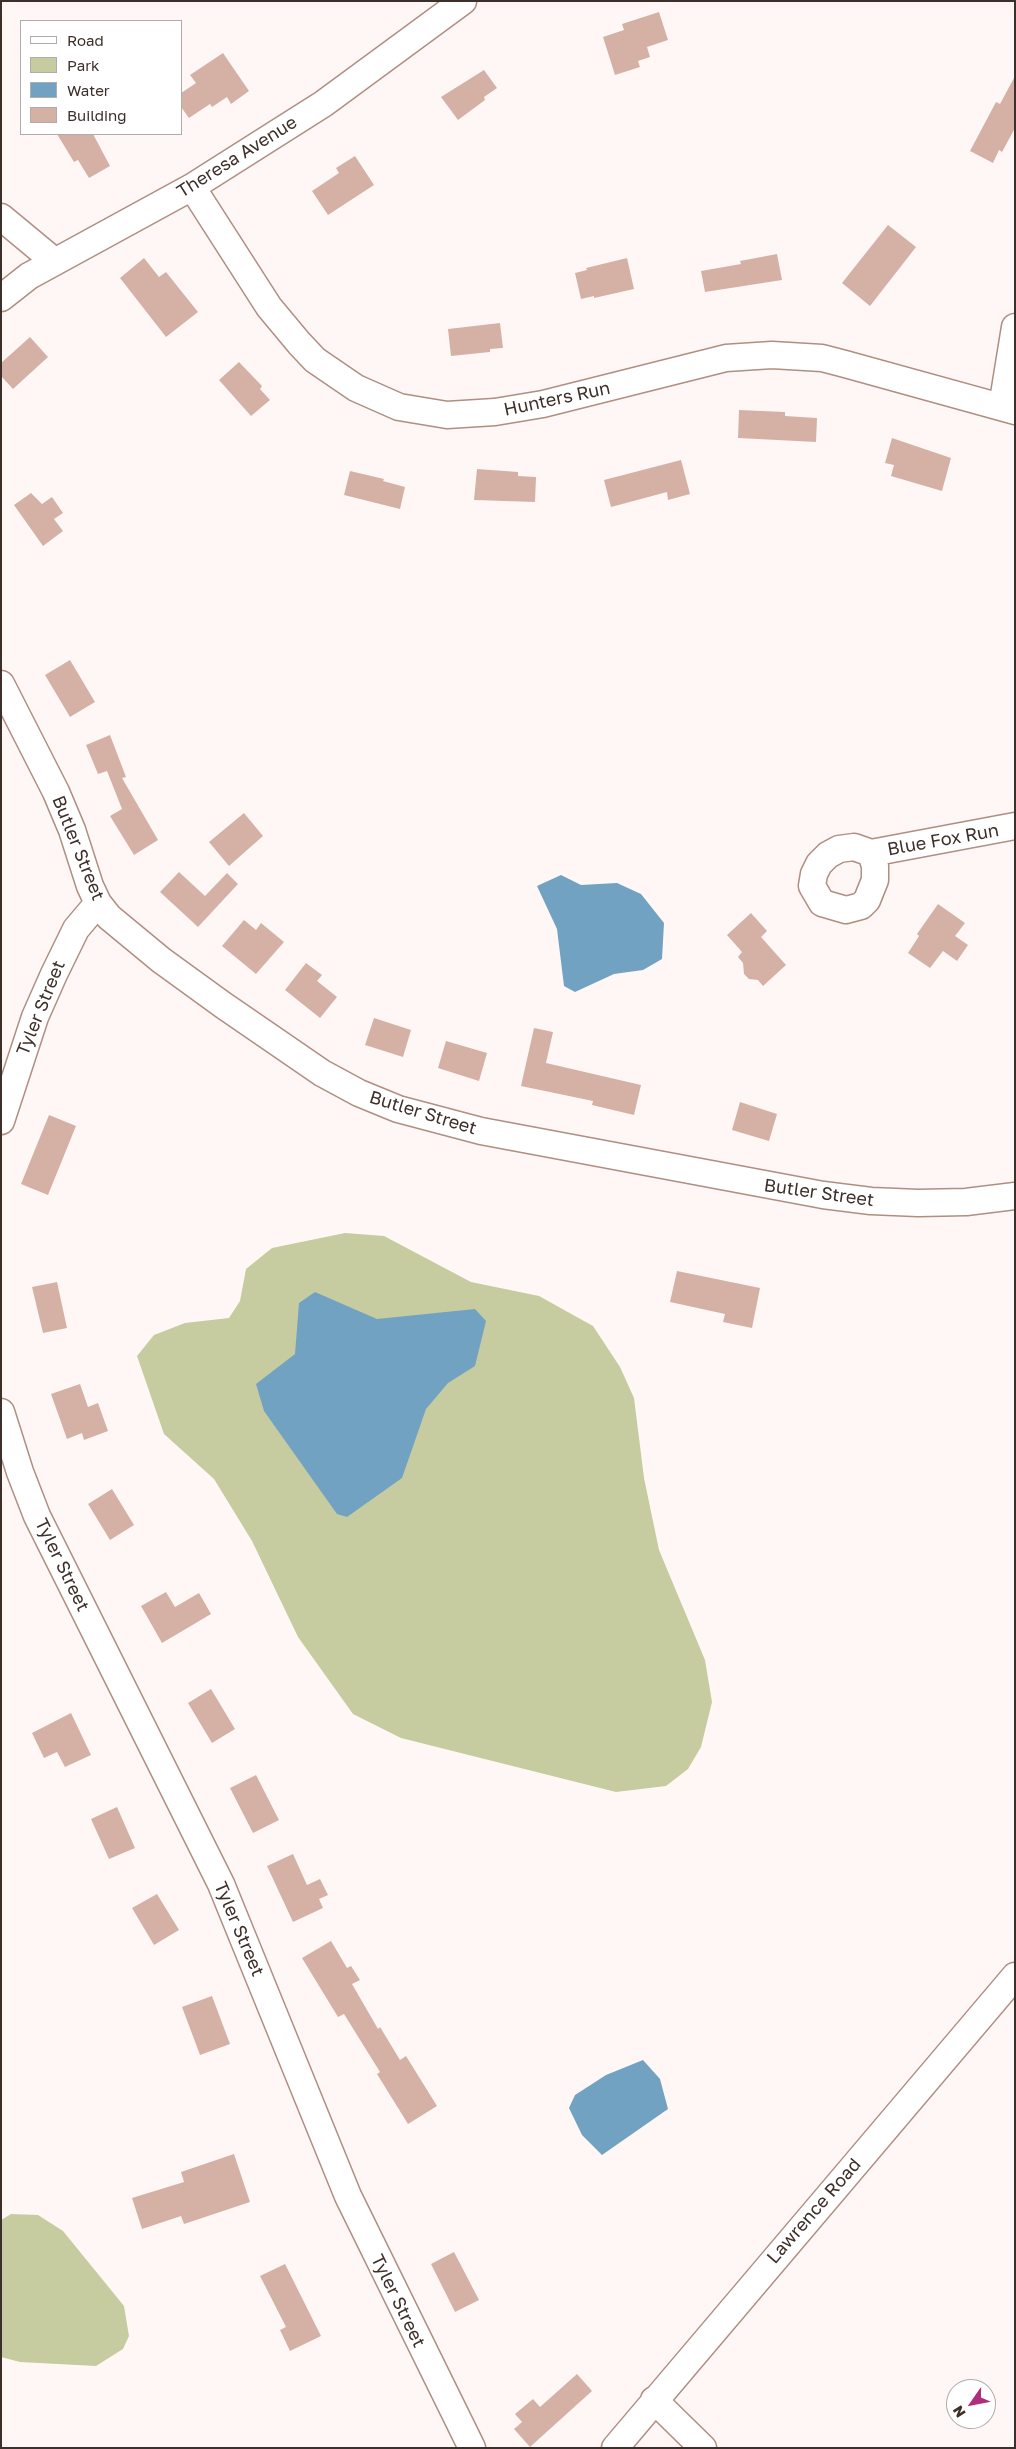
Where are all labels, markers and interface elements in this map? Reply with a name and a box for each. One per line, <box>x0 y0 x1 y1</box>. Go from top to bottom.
legend <box>20 20 182 135</box>
text: Road <box>67 31 104 49</box>
text: Park <box>67 56 99 74</box>
text: Water <box>67 81 110 99</box>
text: Building <box>67 106 127 124</box>
street label: Theresa Avenue <box>173 111 301 203</box>
street label: Hunters Run <box>502 377 612 421</box>
street label: Butler Street <box>47 793 109 903</box>
street label: Blue Fox Run <box>886 820 1000 860</box>
street label: Tyler Street <box>12 957 70 1059</box>
street label: Butler Street <box>367 1086 479 1140</box>
street label: Butler Street <box>763 1175 875 1211</box>
street label: Tyler Street <box>30 1515 94 1615</box>
street label: Tyler Street <box>209 1878 269 1980</box>
street label: Lawrence Road <box>762 2154 866 2268</box>
street label: Tyler Street <box>366 2251 430 2351</box>
north arrow <box>946 2379 996 2429</box>
text: N <box>949 2403 969 2421</box>

